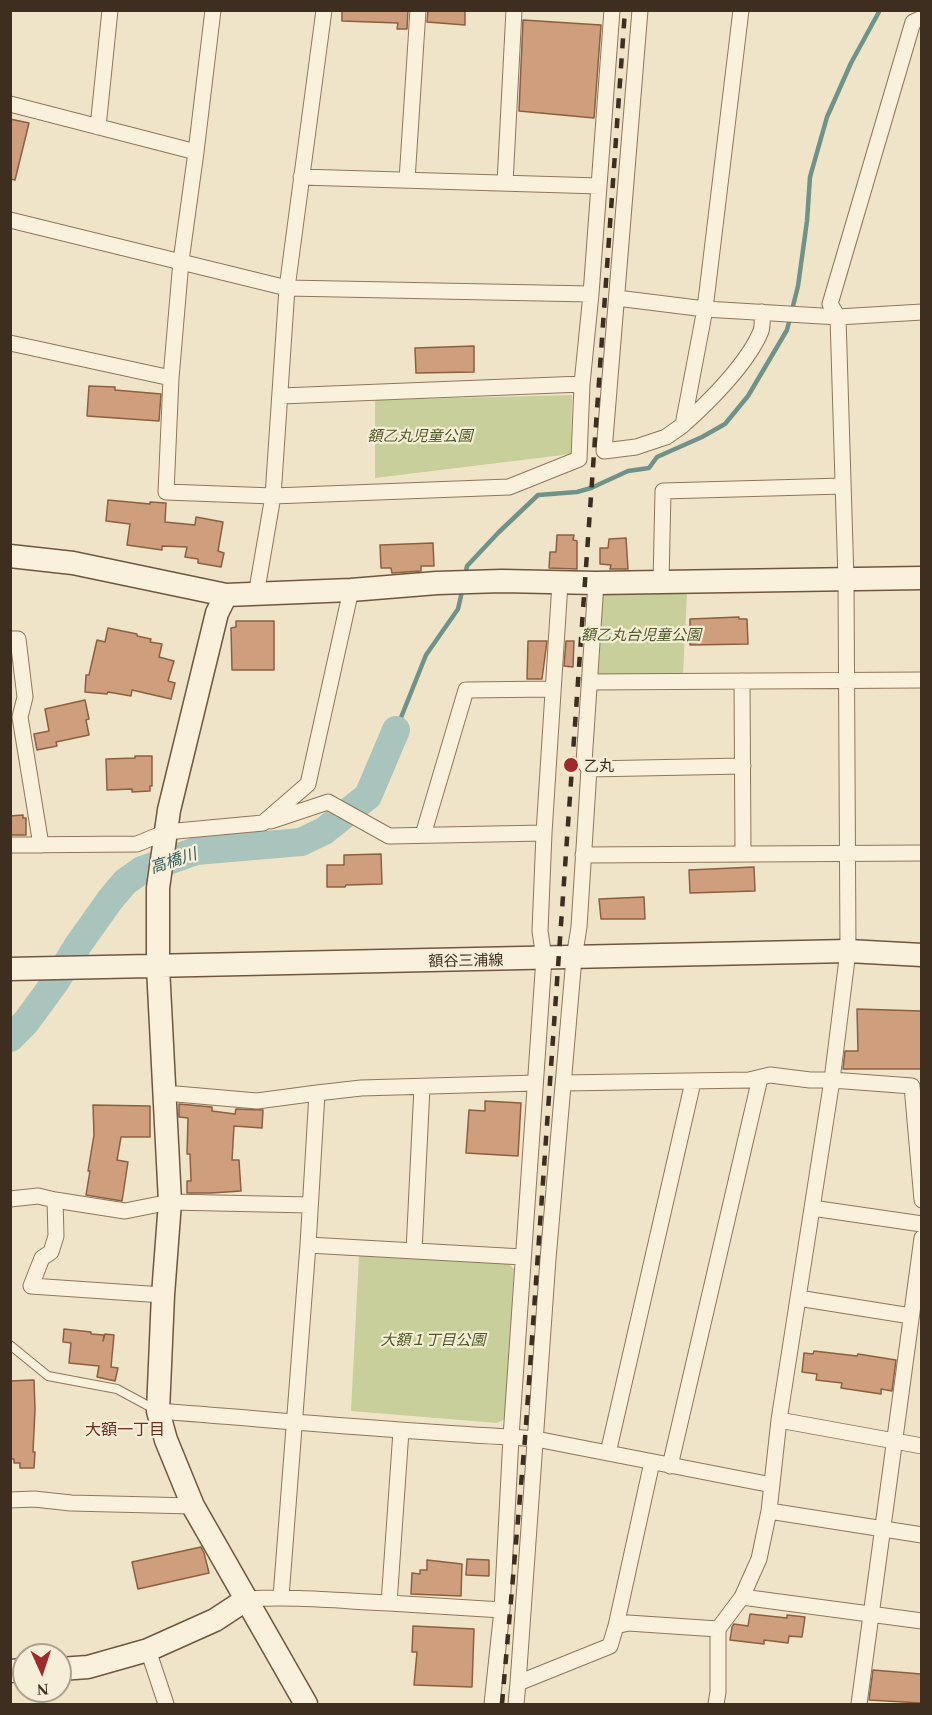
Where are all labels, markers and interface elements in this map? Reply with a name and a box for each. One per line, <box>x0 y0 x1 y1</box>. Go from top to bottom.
park label: 額乙丸児童公園 <box>368 426 472 444</box>
park label: 額乙丸台児童公園 <box>581 625 701 643</box>
marker: 乙丸 <box>562 756 580 774</box>
place label: 乙丸 <box>584 756 614 774</box>
water label: 高橋川 <box>147 843 199 877</box>
street label: 額谷三浦線 <box>428 950 504 970</box>
park label: 大額１丁目公園 <box>381 1330 485 1348</box>
district label: 大額一丁目 <box>85 1419 165 1439</box>
north arrow <box>12 1643 72 1703</box>
text: N <box>37 1681 49 1698</box>

